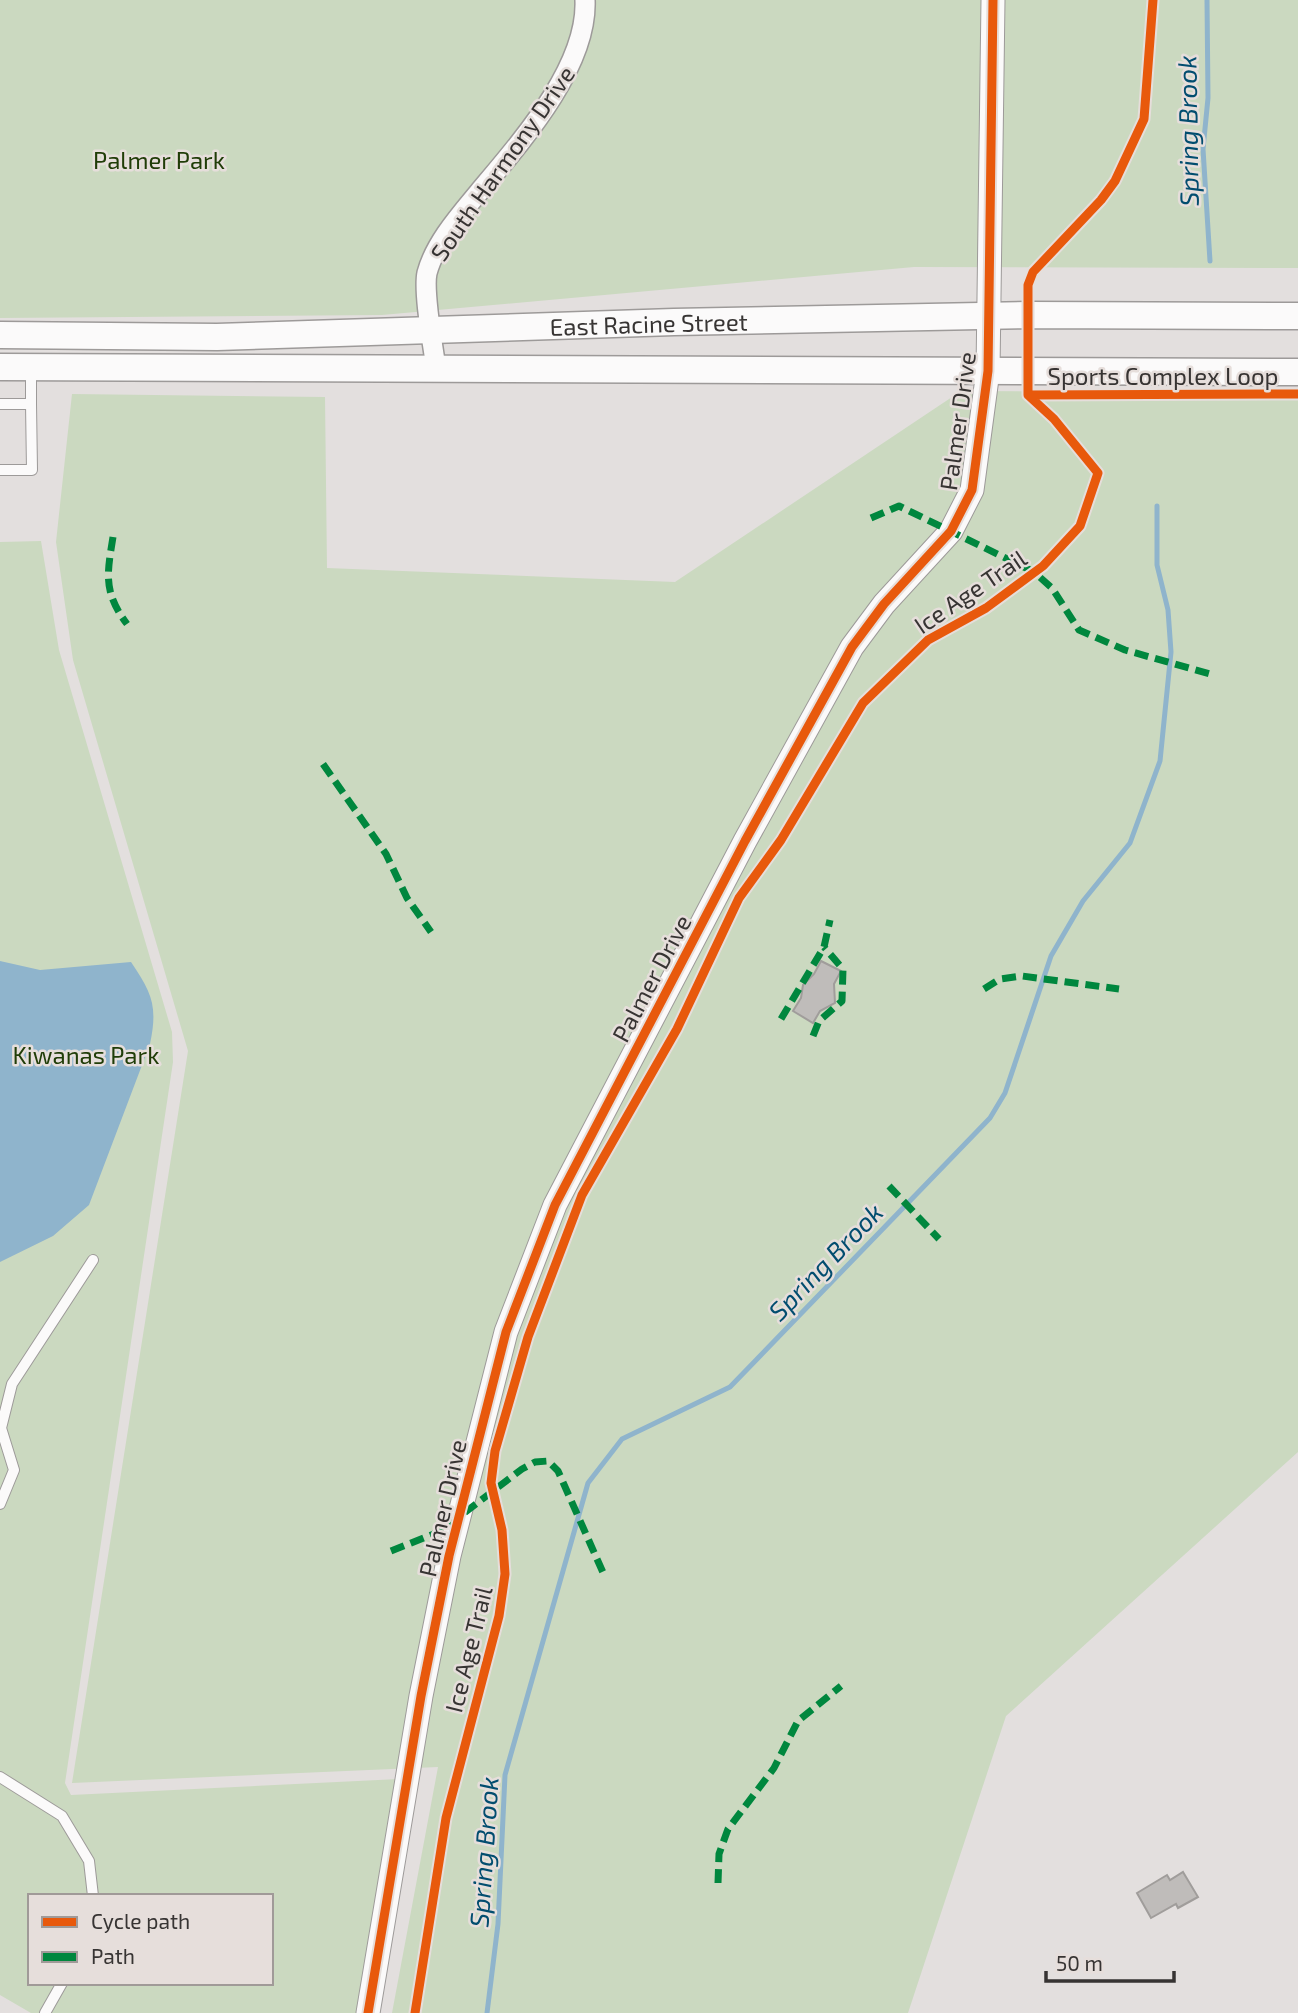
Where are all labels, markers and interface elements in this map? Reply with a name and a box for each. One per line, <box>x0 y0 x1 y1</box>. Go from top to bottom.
water label: Spring Brook <box>1170 55 1204 207</box>
street label: South Harmony Drive <box>424 60 580 266</box>
park label: Palmer Park <box>93 145 225 174</box>
street label: East Racine Street <box>549 306 748 341</box>
street label: Palmer Drive <box>933 350 981 492</box>
street label: Sports Complex Loop <box>1047 361 1279 390</box>
street label: Ice Age Trail <box>908 543 1032 639</box>
street label: Palmer Drive <box>605 910 697 1046</box>
park label: Kiwanas Park <box>13 1040 159 1069</box>
water label: Spring Brook <box>761 1196 889 1326</box>
street label: Palmer Drive <box>412 1437 472 1579</box>
street label: Ice Age Trail <box>438 1583 498 1715</box>
water label: Spring Brook <box>462 1776 504 1928</box>
legend <box>28 1894 273 1985</box>
text: Cycle path <box>91 1908 190 1933</box>
scale bar <box>1046 1940 1174 1984</box>
text: Path <box>91 1943 135 1968</box>
text: 50 m <box>1056 1950 1103 1975</box>

